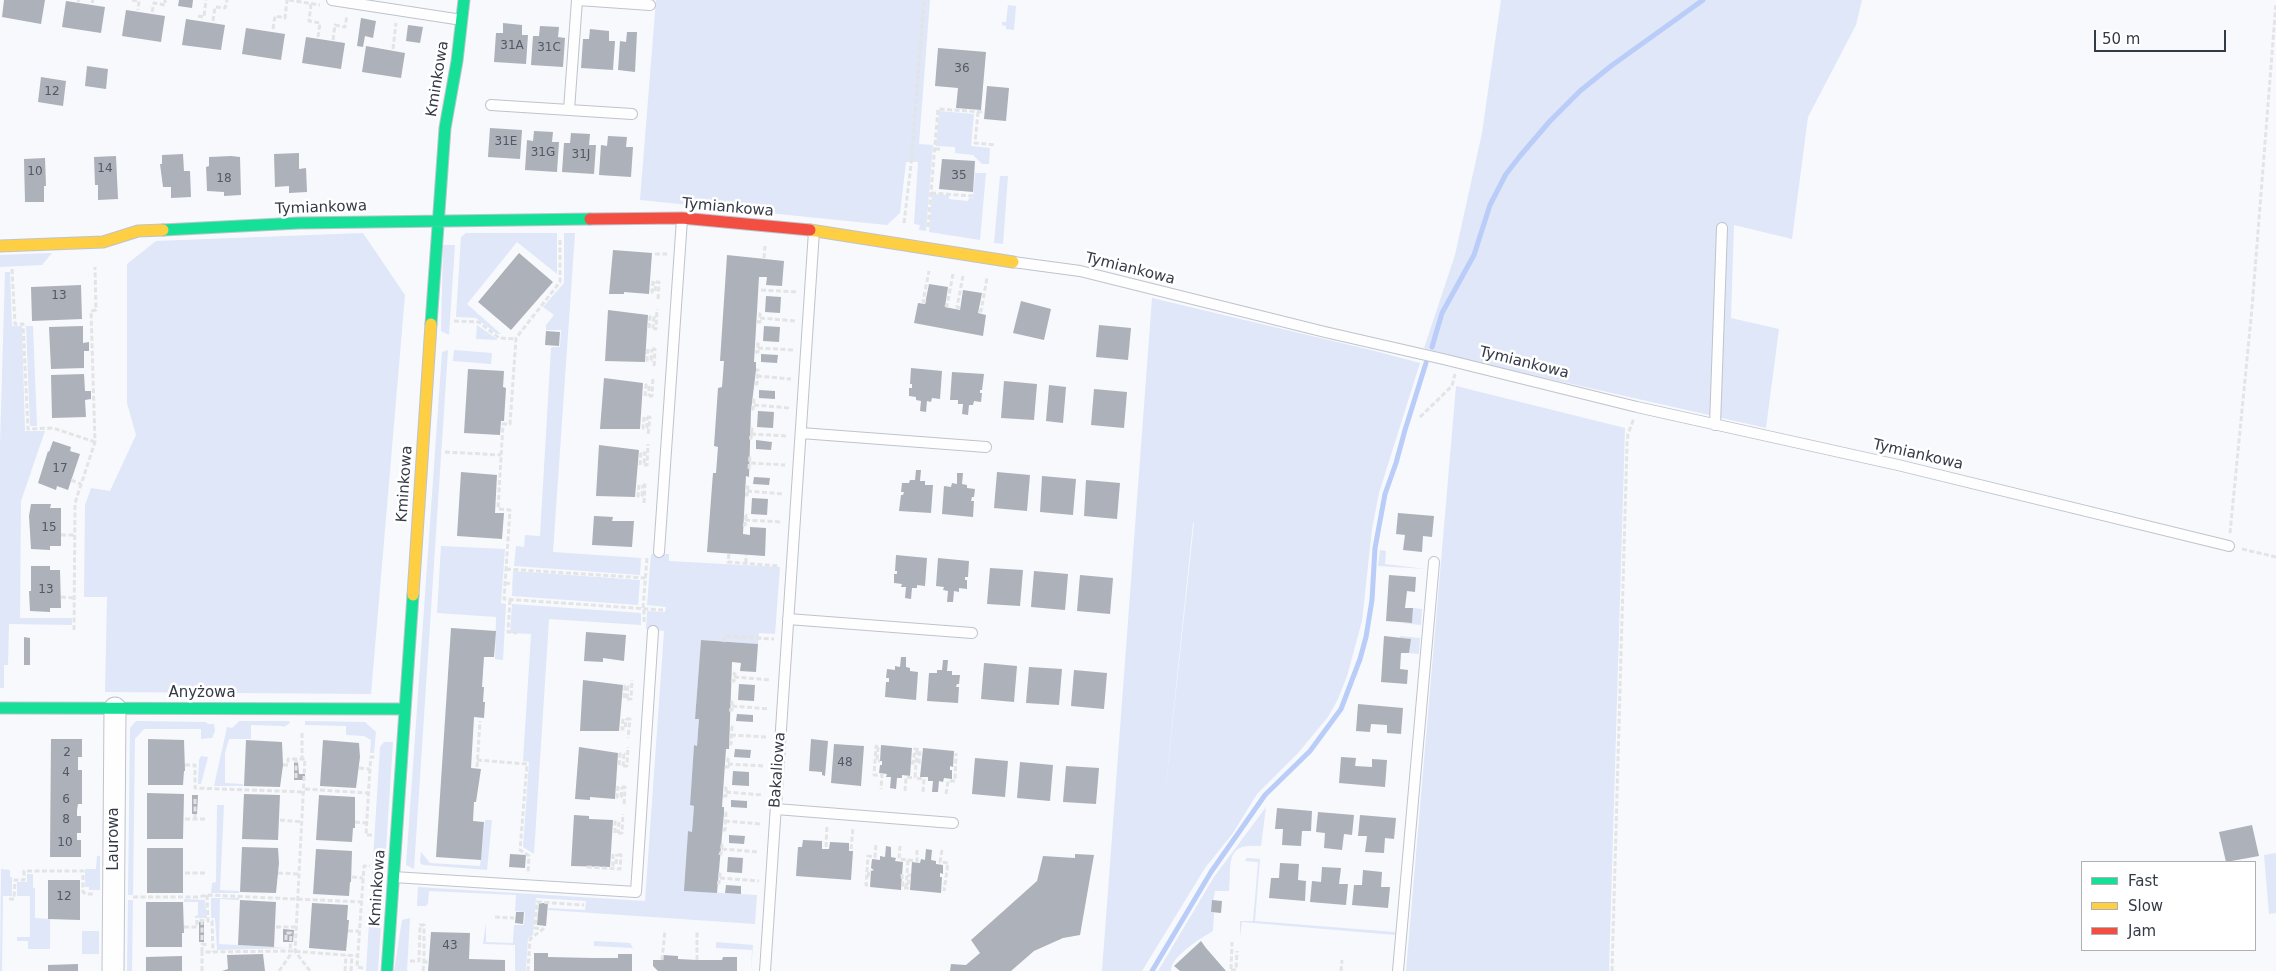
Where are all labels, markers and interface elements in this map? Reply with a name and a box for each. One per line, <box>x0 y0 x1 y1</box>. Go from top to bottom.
scale bar <box>2096 20 2228 52</box>
text: 50 m <box>2102 30 2140 48</box>
house number: 31A <box>500 39 524 53</box>
street label: Kminkowa <box>423 40 453 118</box>
house number: 31C <box>537 41 561 55</box>
house number: 36 <box>954 62 970 76</box>
house number: 12 <box>44 85 60 99</box>
house number: 31E <box>495 135 517 149</box>
house number: 31G <box>531 146 555 160</box>
house number: 31J <box>572 148 590 162</box>
house number: 14 <box>97 162 113 176</box>
house number: 10 <box>27 165 43 179</box>
house number: 35 <box>951 169 967 183</box>
house number: 18 <box>216 172 232 186</box>
street label: Tymiankowa <box>681 195 775 221</box>
street label: Tymiankowa <box>275 197 367 219</box>
street label: Tymiankowa <box>1083 249 1177 289</box>
house number: 13 <box>51 289 67 303</box>
street label: Tymiankowa <box>1477 343 1571 383</box>
street label: Tymiankowa <box>1871 436 1965 474</box>
street label: Kminkowa <box>393 445 417 523</box>
house number: 17 <box>52 462 68 476</box>
house number: 15 <box>41 521 57 535</box>
house number: 13 <box>38 583 54 597</box>
street label: Anyżowa <box>168 684 236 702</box>
street label: Bakaliowa <box>766 731 790 809</box>
house number: 2 <box>63 746 71 760</box>
house number: 48 <box>837 756 853 770</box>
house number: 4 <box>62 766 70 780</box>
house number: 6 <box>62 793 70 807</box>
street label: Laurowa <box>105 807 123 871</box>
house number: 8 <box>62 813 70 827</box>
house number: 10 <box>57 836 73 850</box>
street label: Kminkowa <box>366 849 390 927</box>
legend <box>2081 861 2256 951</box>
text: Fast <box>2128 872 2158 890</box>
house number: 12 <box>56 890 72 904</box>
text: Slow <box>2128 897 2163 915</box>
text: Jam <box>2128 922 2156 940</box>
house number: 43 <box>442 939 458 953</box>

